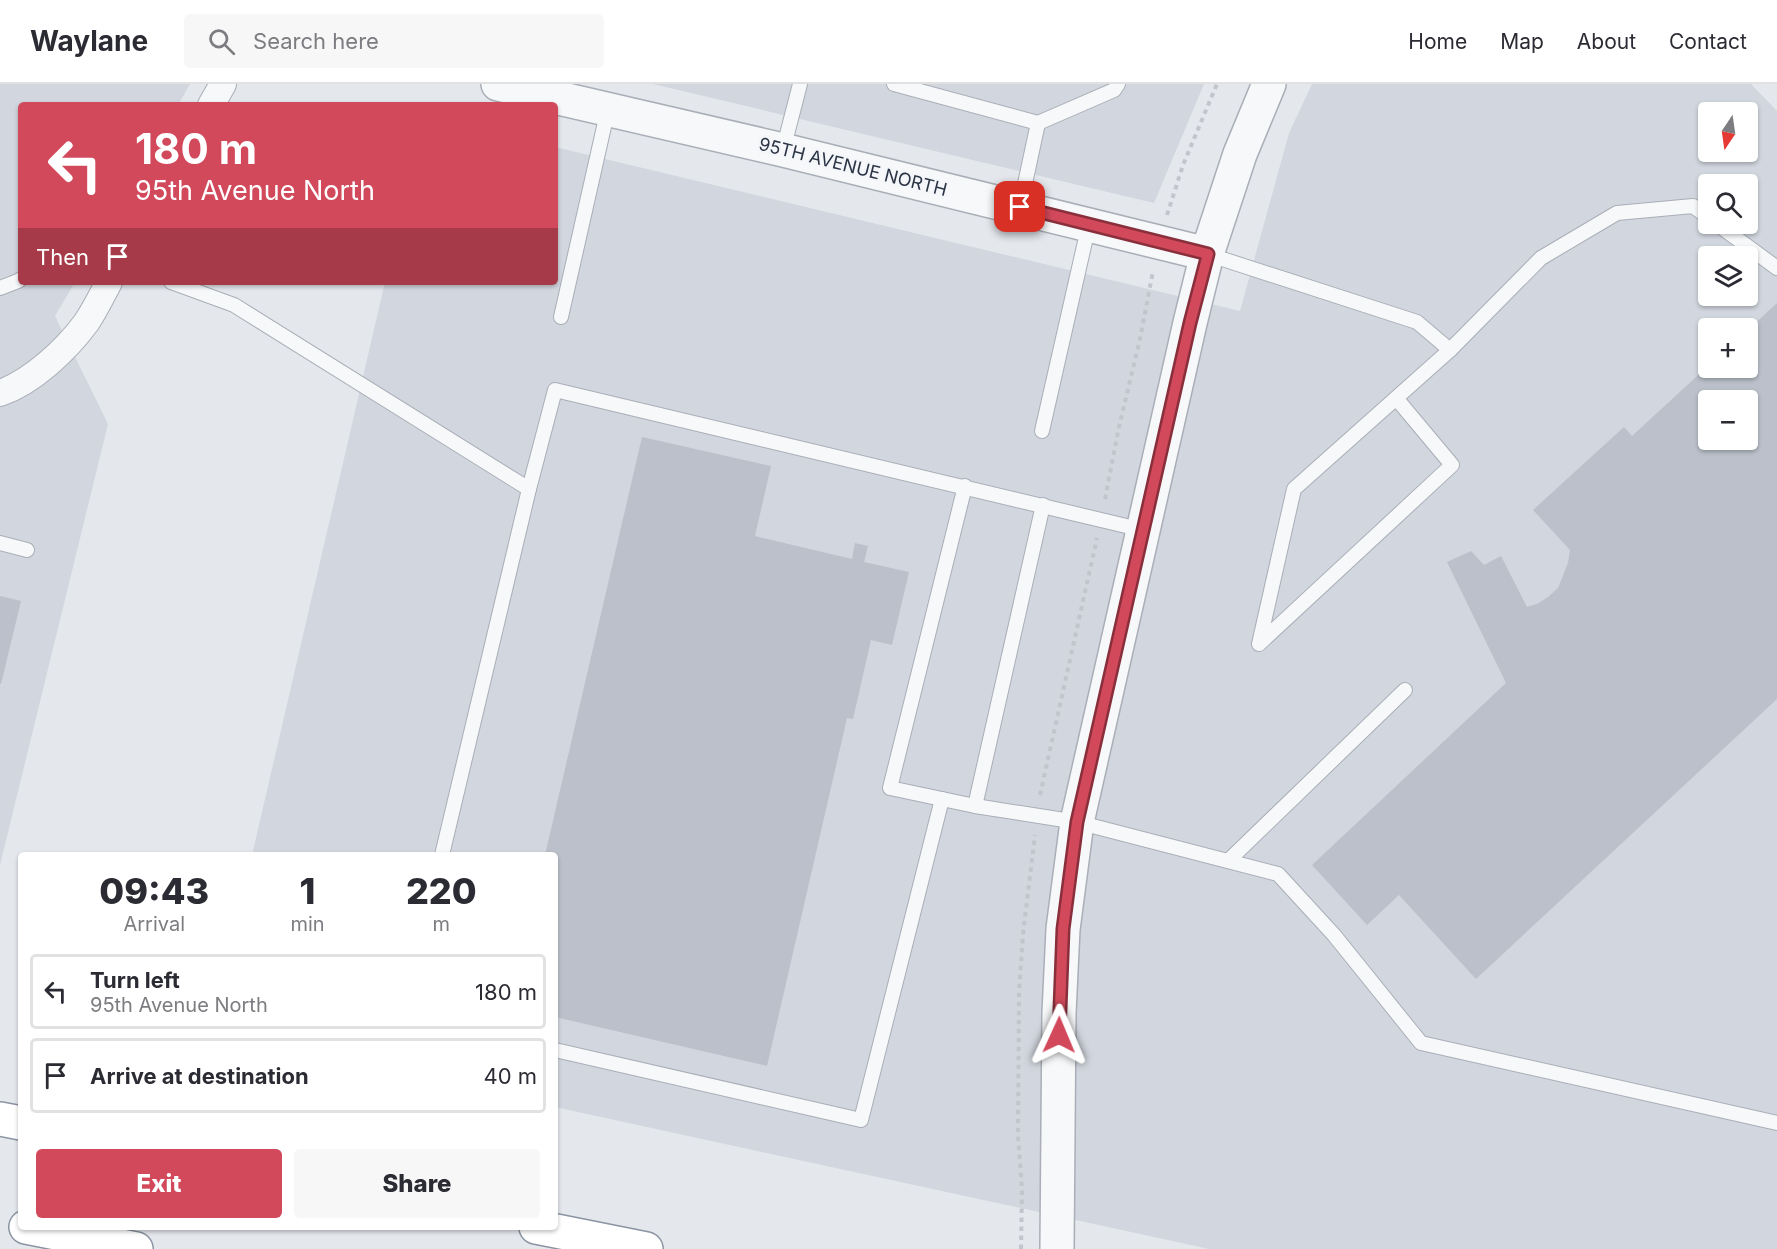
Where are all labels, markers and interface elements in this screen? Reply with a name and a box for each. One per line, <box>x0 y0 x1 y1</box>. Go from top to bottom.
search box <box>184 14 604 68</box>
text: Waylane <box>30 24 148 58</box>
icon: search <box>205 25 238 58</box>
text: Search here <box>253 28 379 54</box>
text: Home <box>1408 29 1467 54</box>
text: Map <box>1500 29 1544 54</box>
text: About <box>1577 29 1636 54</box>
text: Contact <box>1669 29 1747 54</box>
north arrow <box>1698 102 1758 162</box>
map controls <box>1698 102 1758 450</box>
text: 180 m <box>135 123 257 174</box>
icon: left <box>36 126 114 204</box>
street label: 95TH AVENUE NORTH <box>757 133 949 200</box>
text: 95th Avenue North <box>135 174 375 207</box>
button: search <box>1698 174 1758 234</box>
pin <box>994 181 1045 232</box>
icon: arrive <box>1003 190 1036 223</box>
icon: arrive <box>101 240 134 273</box>
text: Then <box>36 244 89 270</box>
button: layers <box>1698 246 1758 306</box>
button: + <box>1698 318 1758 378</box>
button: − <box>1698 390 1758 450</box>
text: 09:43 <box>99 869 209 913</box>
text: 1 <box>300 869 315 913</box>
text: 220 <box>406 869 477 913</box>
text: Arrival <box>123 912 185 936</box>
text: min <box>290 912 325 936</box>
text: m <box>433 912 450 936</box>
text: Turn left <box>90 967 180 993</box>
icon: left <box>39 975 72 1008</box>
text: 180 m <box>475 979 537 1005</box>
text: 95th Avenue North <box>90 993 268 1017</box>
position arrow <box>1027 1003 1091 1067</box>
icon: arrive <box>39 1059 72 1092</box>
text: Arrive at destination <box>90 1063 309 1089</box>
text: 40 m <box>483 1063 537 1089</box>
button: Exit <box>36 1149 282 1218</box>
button: Share <box>294 1149 540 1218</box>

